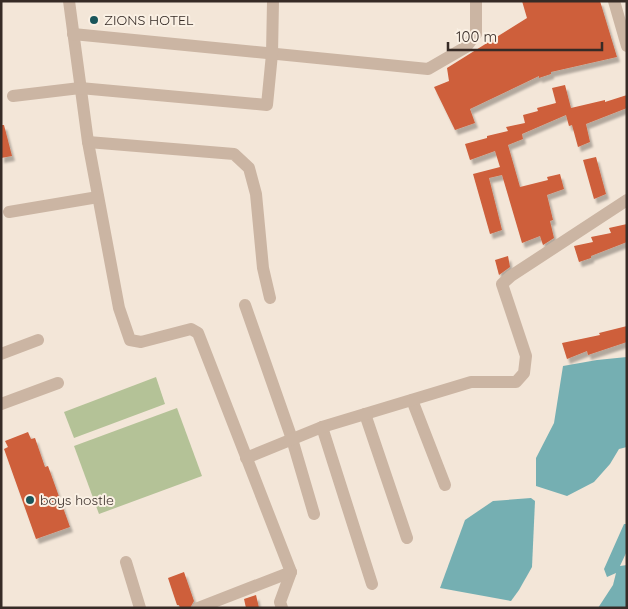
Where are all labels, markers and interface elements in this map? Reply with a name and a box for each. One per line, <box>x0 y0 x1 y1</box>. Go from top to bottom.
place label: ZIONS HOTEL <box>104 11 194 29</box>
marker: ZIONS HOTEL <box>88 14 100 26</box>
scale bar <box>448 20 602 52</box>
text: 100 m <box>456 27 497 46</box>
place label: boys hostle <box>40 491 114 509</box>
marker: boys hostle <box>24 494 36 506</box>

